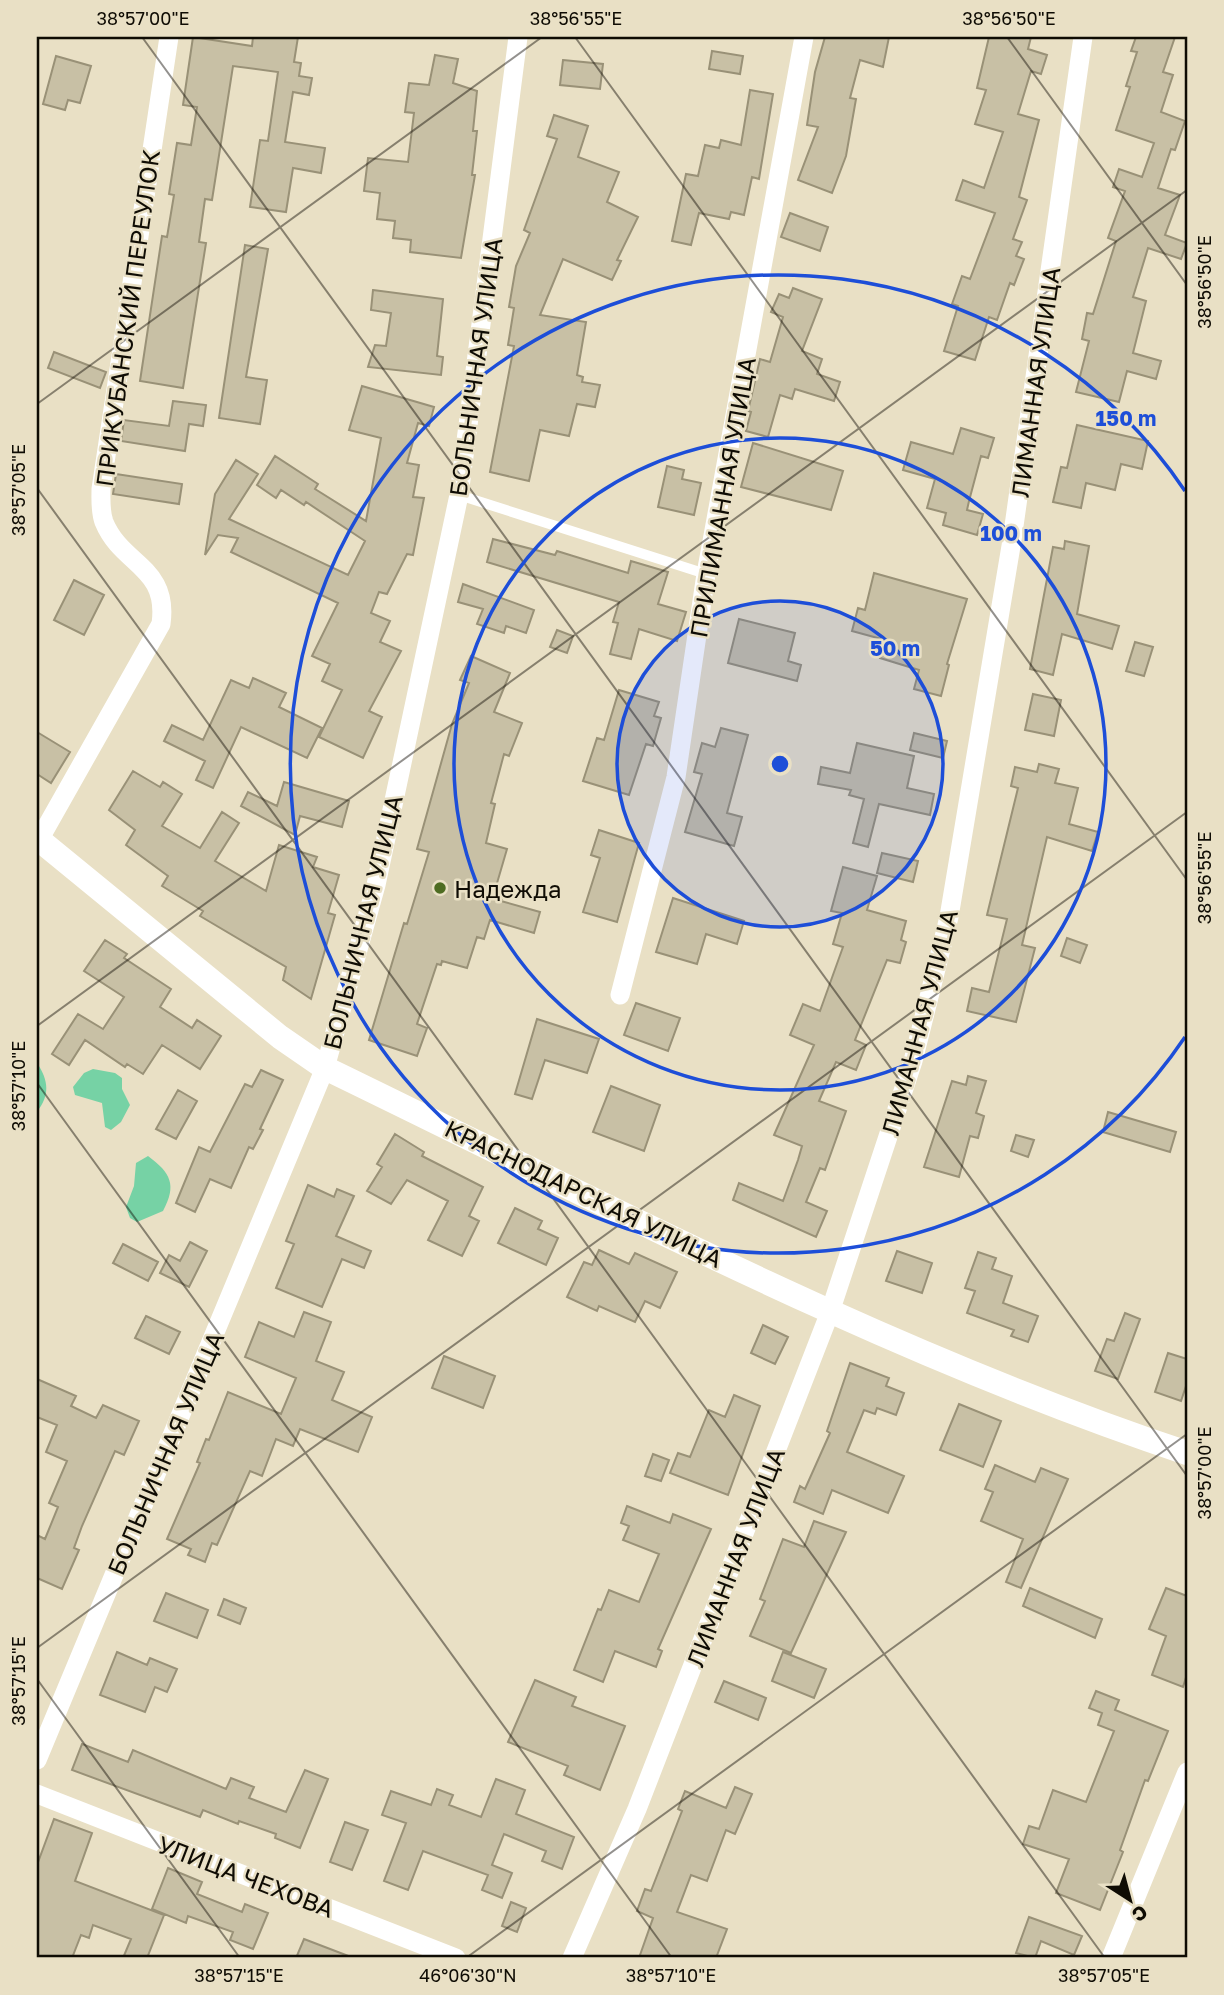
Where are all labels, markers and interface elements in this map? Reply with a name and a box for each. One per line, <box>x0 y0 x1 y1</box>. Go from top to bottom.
text: 38°57'00"E <box>97 7 189 29</box>
text: 38°56'55"E <box>530 7 622 29</box>
text: 38°56'50"E <box>962 7 1056 29</box>
street label: ПРИКУБАНСКИЙ ПЕРЕУЛОК <box>89 147 165 488</box>
text: 38°56'50"E <box>1193 235 1215 329</box>
street label: БОЛЬНИЧНАЯ УЛИЦА <box>442 236 508 498</box>
street label: ЛИМАННАЯ УЛИЦА <box>1004 265 1066 499</box>
street label: ПРИЛИМАННАЯ УЛИЦА <box>683 355 761 639</box>
text: 150 m <box>1096 405 1156 431</box>
text: 38°57'05"E <box>7 444 29 536</box>
text: 100 m <box>980 520 1042 546</box>
text: 50 m <box>870 635 920 661</box>
centre of rings <box>768 752 792 776</box>
street label: БОЛЬНИЧНАЯ УЛИЦА <box>316 792 408 1052</box>
text: 38°56'55"E <box>1193 832 1215 924</box>
place label: Надежда <box>454 874 562 903</box>
marker: Надежда <box>432 880 448 896</box>
street label: ЛИМАННАЯ УЛИЦА <box>875 906 963 1138</box>
text: 38°57'10"E <box>7 1041 29 1131</box>
street label: КРАСНОДАРСКАЯ УЛИЦА <box>441 1113 727 1273</box>
street label: БОЛЬНИЧНАЯ УЛИЦА <box>101 1327 229 1579</box>
text: 38°57'00"E <box>1193 1427 1215 1519</box>
street label: ЛИМАННАЯ УЛИЦА <box>680 1443 790 1671</box>
text: 38°57'15"E <box>7 1636 29 1726</box>
street label: УЛИЦА ЧЕХОВА <box>154 1829 338 1923</box>
north arrow <box>1094 1866 1164 1936</box>
text: С <box>1128 1901 1153 1927</box>
text: 38°57'15"E <box>194 1964 284 1986</box>
text: 46°06'30"N <box>419 1964 517 1986</box>
text: 38°57'10"E <box>626 1964 716 1986</box>
text: 38°57'05"E <box>1058 1964 1150 1986</box>

